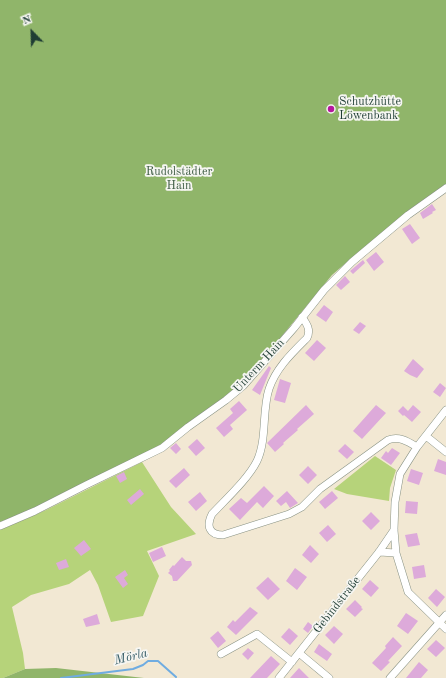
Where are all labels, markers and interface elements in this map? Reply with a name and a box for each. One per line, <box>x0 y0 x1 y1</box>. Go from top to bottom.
north arrow <box>12 12 52 52</box>
text: N <box>21 14 33 27</box>
place label: Schutzhütte Löwenbank <box>339 95 401 123</box>
marker: Schutzhütte Löwenbank <box>326 104 336 114</box>
park label: Rudolstädter Hain <box>146 165 212 193</box>
street label: Unterm Hain <box>230 336 288 396</box>
street label: Gebindstraße <box>310 574 364 636</box>
water label: Mörla <box>113 645 149 669</box>

